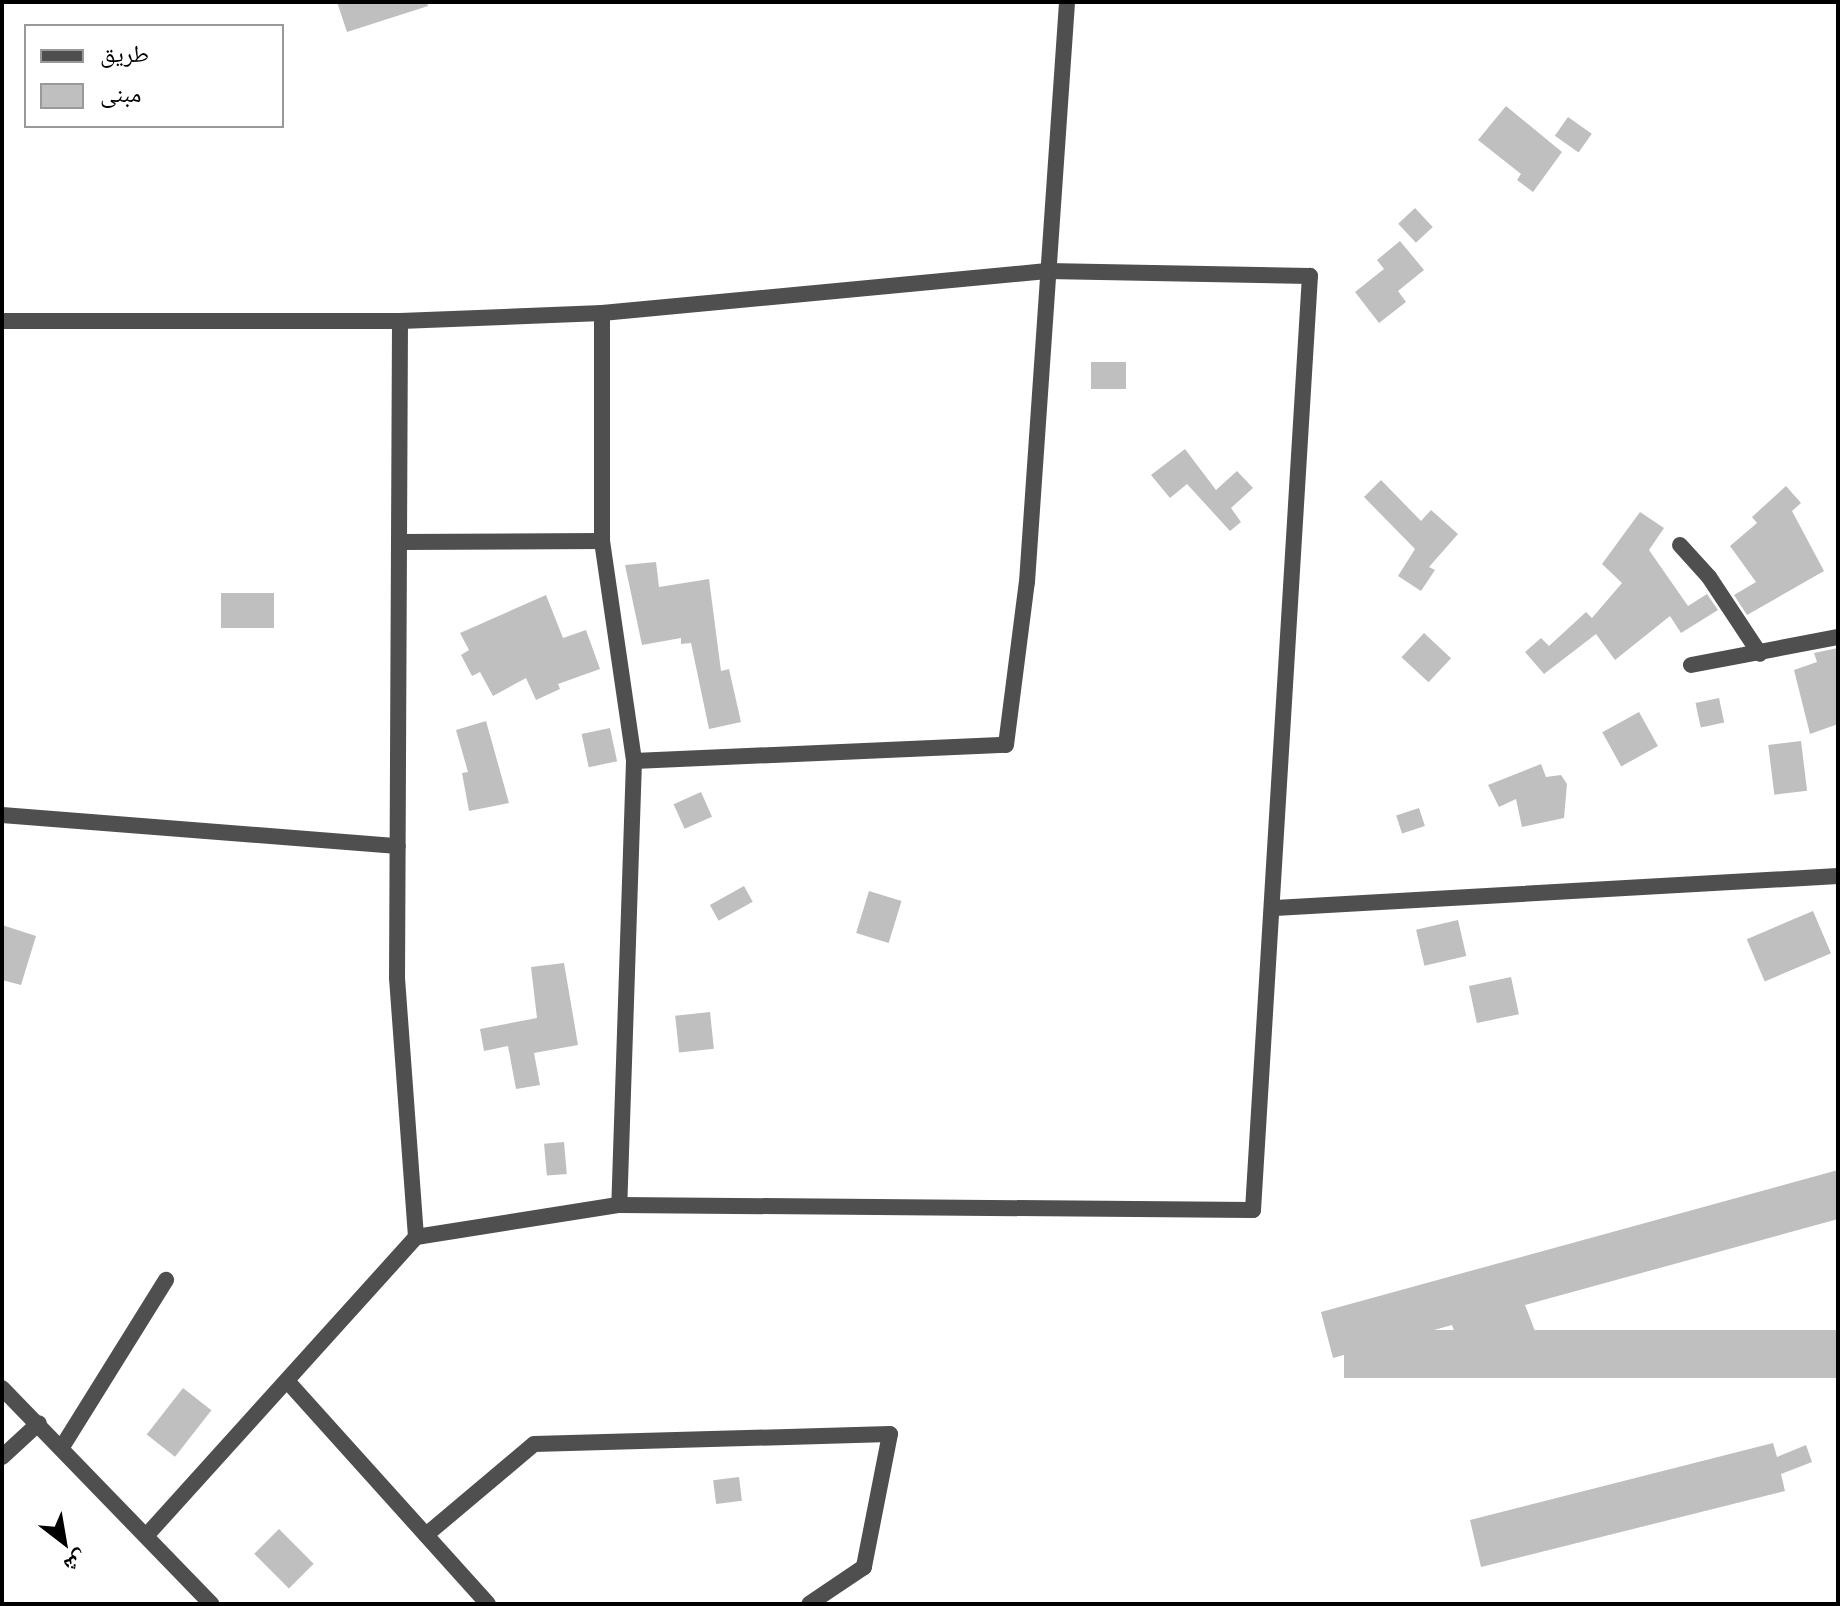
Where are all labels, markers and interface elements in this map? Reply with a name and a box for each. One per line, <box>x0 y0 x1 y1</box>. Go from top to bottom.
legend <box>24 24 284 128</box>
text: طريق <box>100 38 149 68</box>
text: مبنى <box>100 78 141 108</box>
north arrow <box>24 1502 104 1582</box>
text: ش <box>59 1545 94 1581</box>

